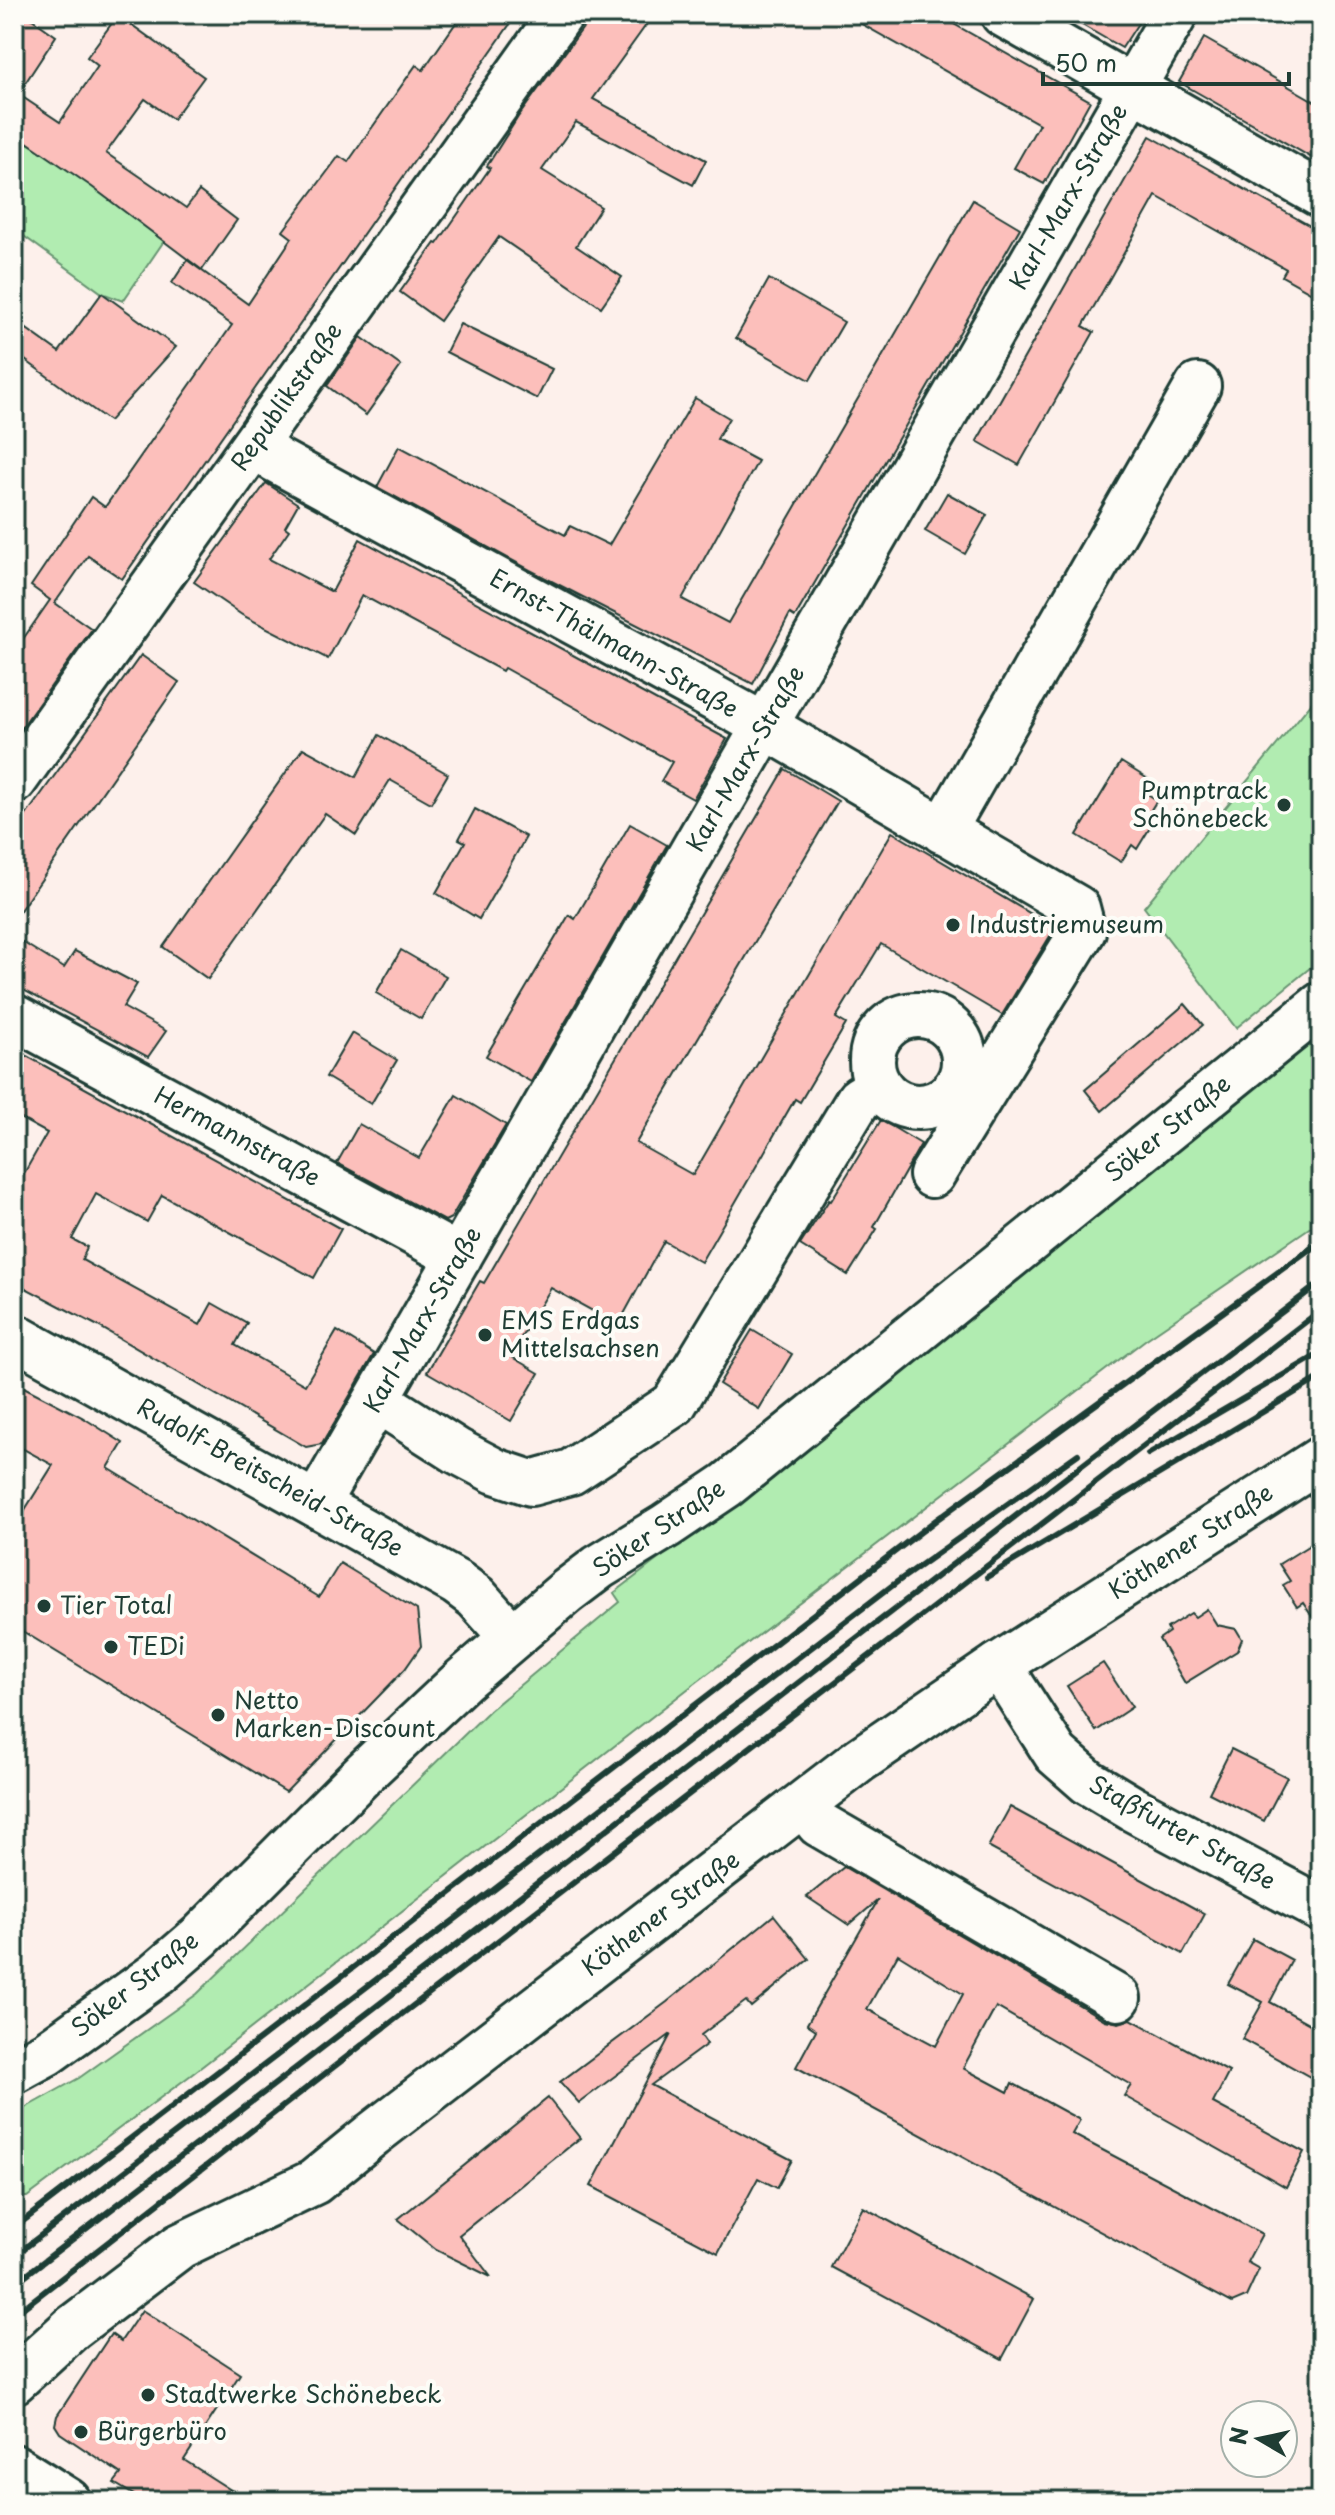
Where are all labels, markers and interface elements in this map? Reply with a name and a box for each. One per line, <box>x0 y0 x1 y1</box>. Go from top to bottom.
scale bar <box>1043 36 1289 86</box>
text: 50 m <box>1055 44 1117 80</box>
street label: Karl-Marx-Straße <box>999 96 1135 296</box>
street label: Republikstraße <box>221 314 350 477</box>
street label: Ernst-Thälmann-Straße <box>484 559 746 726</box>
street label: Karl-Marx-Straße <box>676 658 812 858</box>
place label: Pumptrack Schönebeck <box>1132 771 1268 835</box>
marker: Pumptrack Schönebeck <box>1275 796 1293 814</box>
place label: Industriemuseum <box>969 905 1164 941</box>
marker: Industriemuseum <box>944 916 962 934</box>
street label: Söker Straße <box>1096 1065 1238 1190</box>
street label: Hermannstraße <box>148 1076 327 1194</box>
street label: Karl-Marx-Straße <box>353 1219 489 1419</box>
place label: EMS Erdgas Mittelsachsen <box>501 1301 660 1365</box>
marker: EMS Erdgas Mittelsachsen <box>476 1326 494 1344</box>
street label: Rudolf-Breitscheid-Straße <box>131 1388 411 1565</box>
street label: Söker Straße <box>584 1469 732 1585</box>
street label: Köthener Straße <box>1100 1474 1279 1607</box>
place label: Tier Total <box>60 1586 172 1622</box>
marker: Tier Total <box>35 1597 53 1615</box>
place label: TEDi <box>127 1627 185 1663</box>
marker: TEDi <box>102 1638 120 1656</box>
place label: Netto Marken-Discount <box>234 1681 436 1745</box>
marker: Netto Marken-Discount <box>209 1706 227 1724</box>
street label: Staßfurter Straße <box>1083 1765 1283 1898</box>
street label: Köthener Straße <box>573 1841 746 1984</box>
street label: Söker Straße <box>62 1922 205 2045</box>
place label: Stadtwerke Schönebeck <box>164 2375 442 2411</box>
marker: Stadtwerke Schönebeck <box>139 2386 157 2404</box>
north arrow <box>1219 2399 1299 2479</box>
place label: Bürgerbüro <box>97 2412 227 2448</box>
marker: Bürgerbüro <box>72 2423 90 2441</box>
text: N <box>1220 2424 1255 2447</box>

